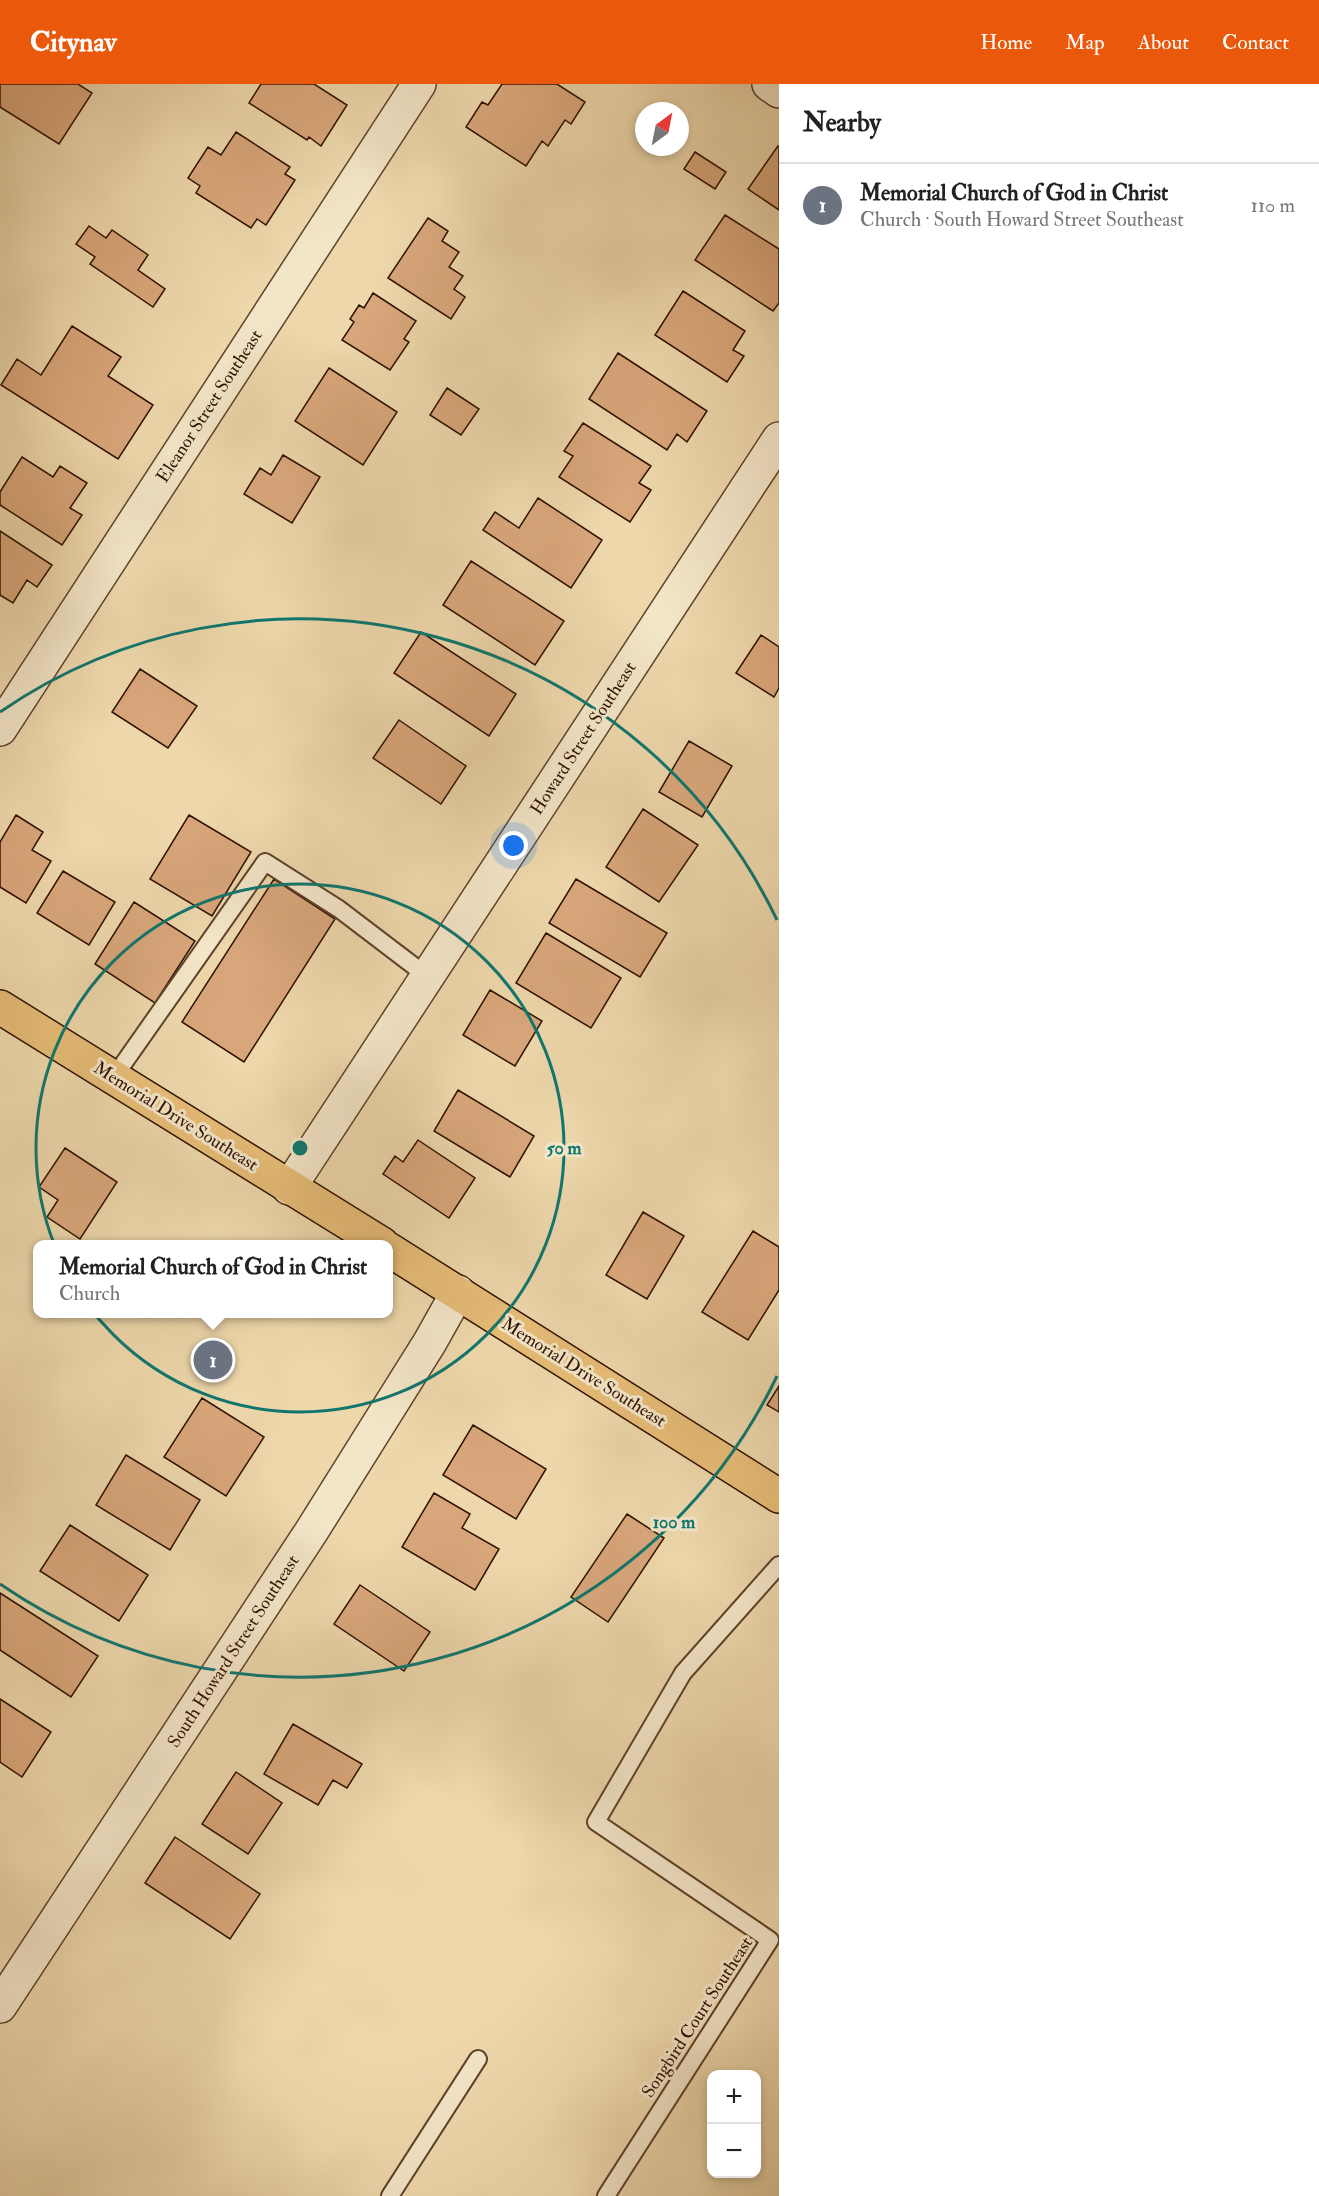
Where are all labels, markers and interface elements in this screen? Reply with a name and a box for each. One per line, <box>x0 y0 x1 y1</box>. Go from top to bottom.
text: Citynav <box>30 25 117 60</box>
text: Home <box>980 29 1032 56</box>
text: Map <box>1065 29 1105 56</box>
text: About <box>1138 29 1189 56</box>
text: Contact <box>1222 29 1289 56</box>
north arrow <box>635 102 689 156</box>
text: Nearby <box>803 107 881 139</box>
text: Memorial Church of God in Christ <box>860 179 1168 207</box>
text: 1 <box>819 193 826 218</box>
text: 110 m <box>1251 193 1295 218</box>
text: Church · South Howard Street Southeast <box>860 207 1184 232</box>
street label: Eleanor Street Southeast <box>151 325 268 487</box>
street label: Howard Street Southeast <box>525 657 642 819</box>
your location <box>499 831 528 860</box>
street label: Memorial Drive Southeast <box>89 1056 262 1177</box>
text: 50 m <box>547 1137 582 1160</box>
centre of rings <box>290 1138 310 1158</box>
popup <box>33 1240 393 1318</box>
text: Memorial Church of God in Christ <box>59 1253 367 1281</box>
text: Church <box>59 1281 120 1306</box>
street label: Memorial Drive Southeast <box>497 1312 670 1433</box>
pin: 1 <box>194 1338 232 1382</box>
text: 100 m <box>653 1511 696 1534</box>
street label: South Howard Street Southeast <box>162 1550 304 1752</box>
street label: Songbird Court Southeast <box>637 1932 758 2102</box>
map controls <box>707 2070 761 2178</box>
button: + <box>707 2070 761 2124</box>
button: − <box>707 2124 761 2178</box>

